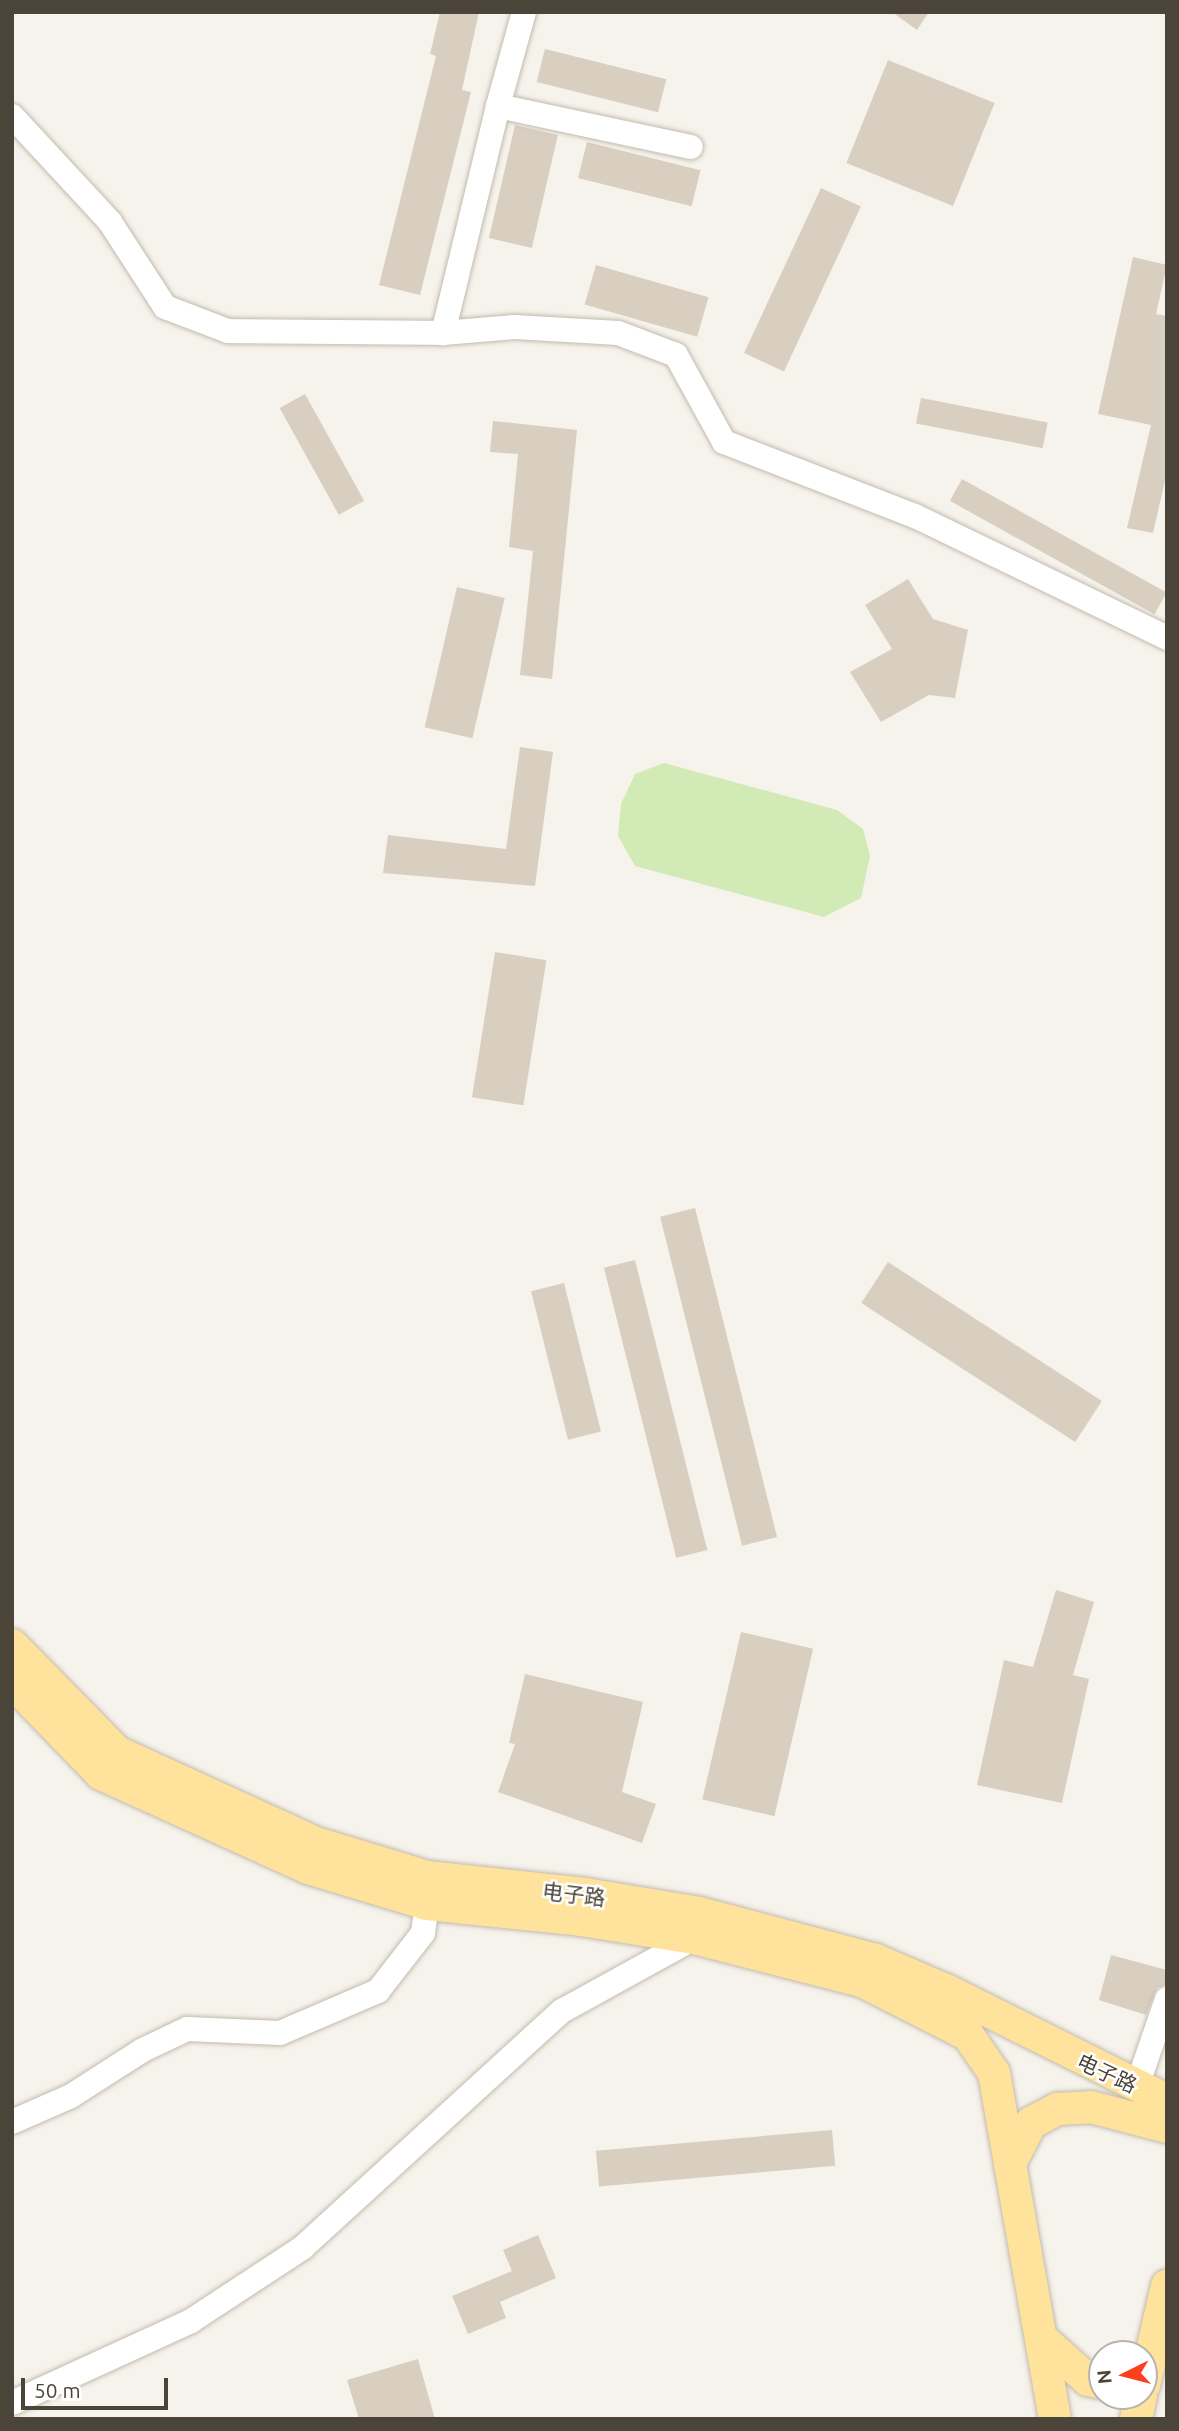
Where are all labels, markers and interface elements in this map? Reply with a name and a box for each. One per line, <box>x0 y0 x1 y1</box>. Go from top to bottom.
street label: 电子路 <box>541 1878 607 1910</box>
street label: 电子路 <box>1073 2048 1141 2098</box>
north arrow <box>1088 2340 1158 2410</box>
scale bar <box>24 2364 172 2408</box>
text: N <box>1092 2369 1116 2385</box>
text: 50 m <box>34 2378 81 2402</box>

